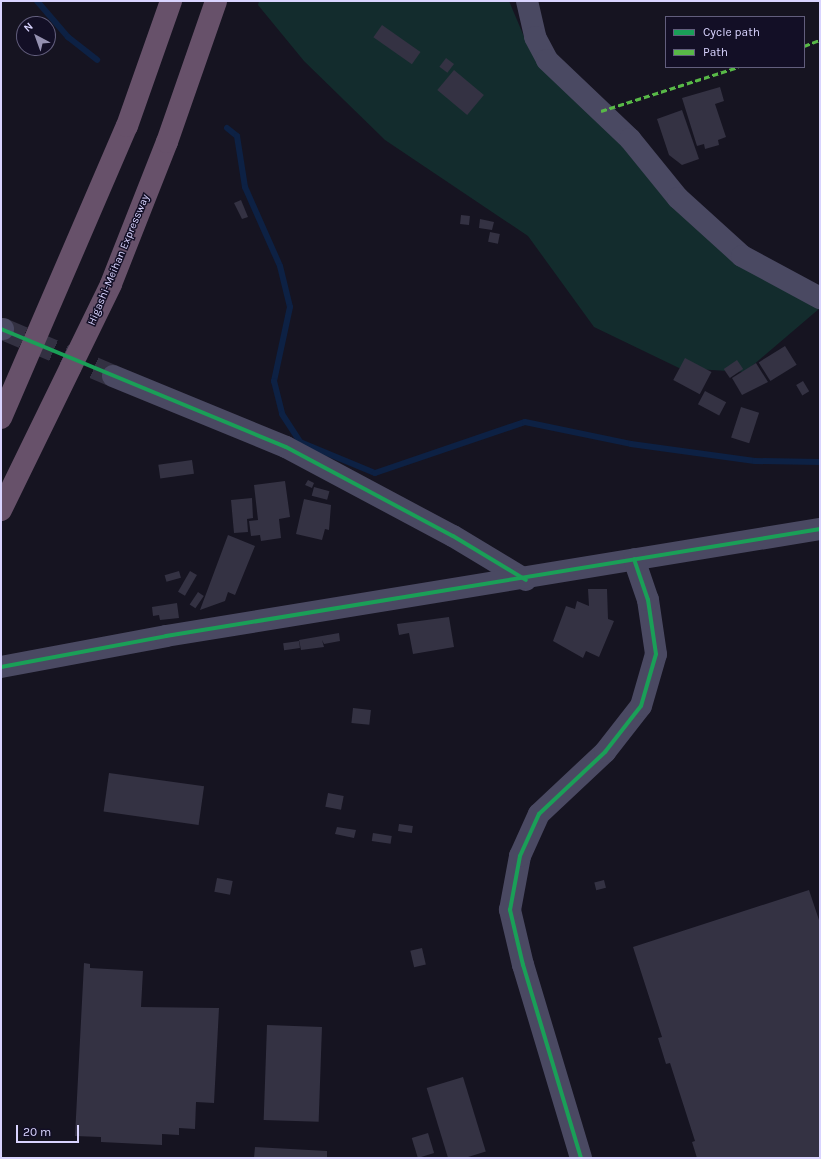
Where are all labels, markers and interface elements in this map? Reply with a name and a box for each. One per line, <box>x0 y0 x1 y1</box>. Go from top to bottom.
north arrow <box>16 16 56 56</box>
legend <box>665 16 805 68</box>
text: N <box>21 20 36 35</box>
text: Cycle path <box>703 25 760 39</box>
text: Path <box>703 45 728 59</box>
street label: Higashi-Meihan Expressway <box>85 192 153 328</box>
scale bar <box>18 1117 81 1143</box>
text: 20 m <box>23 1125 51 1139</box>

